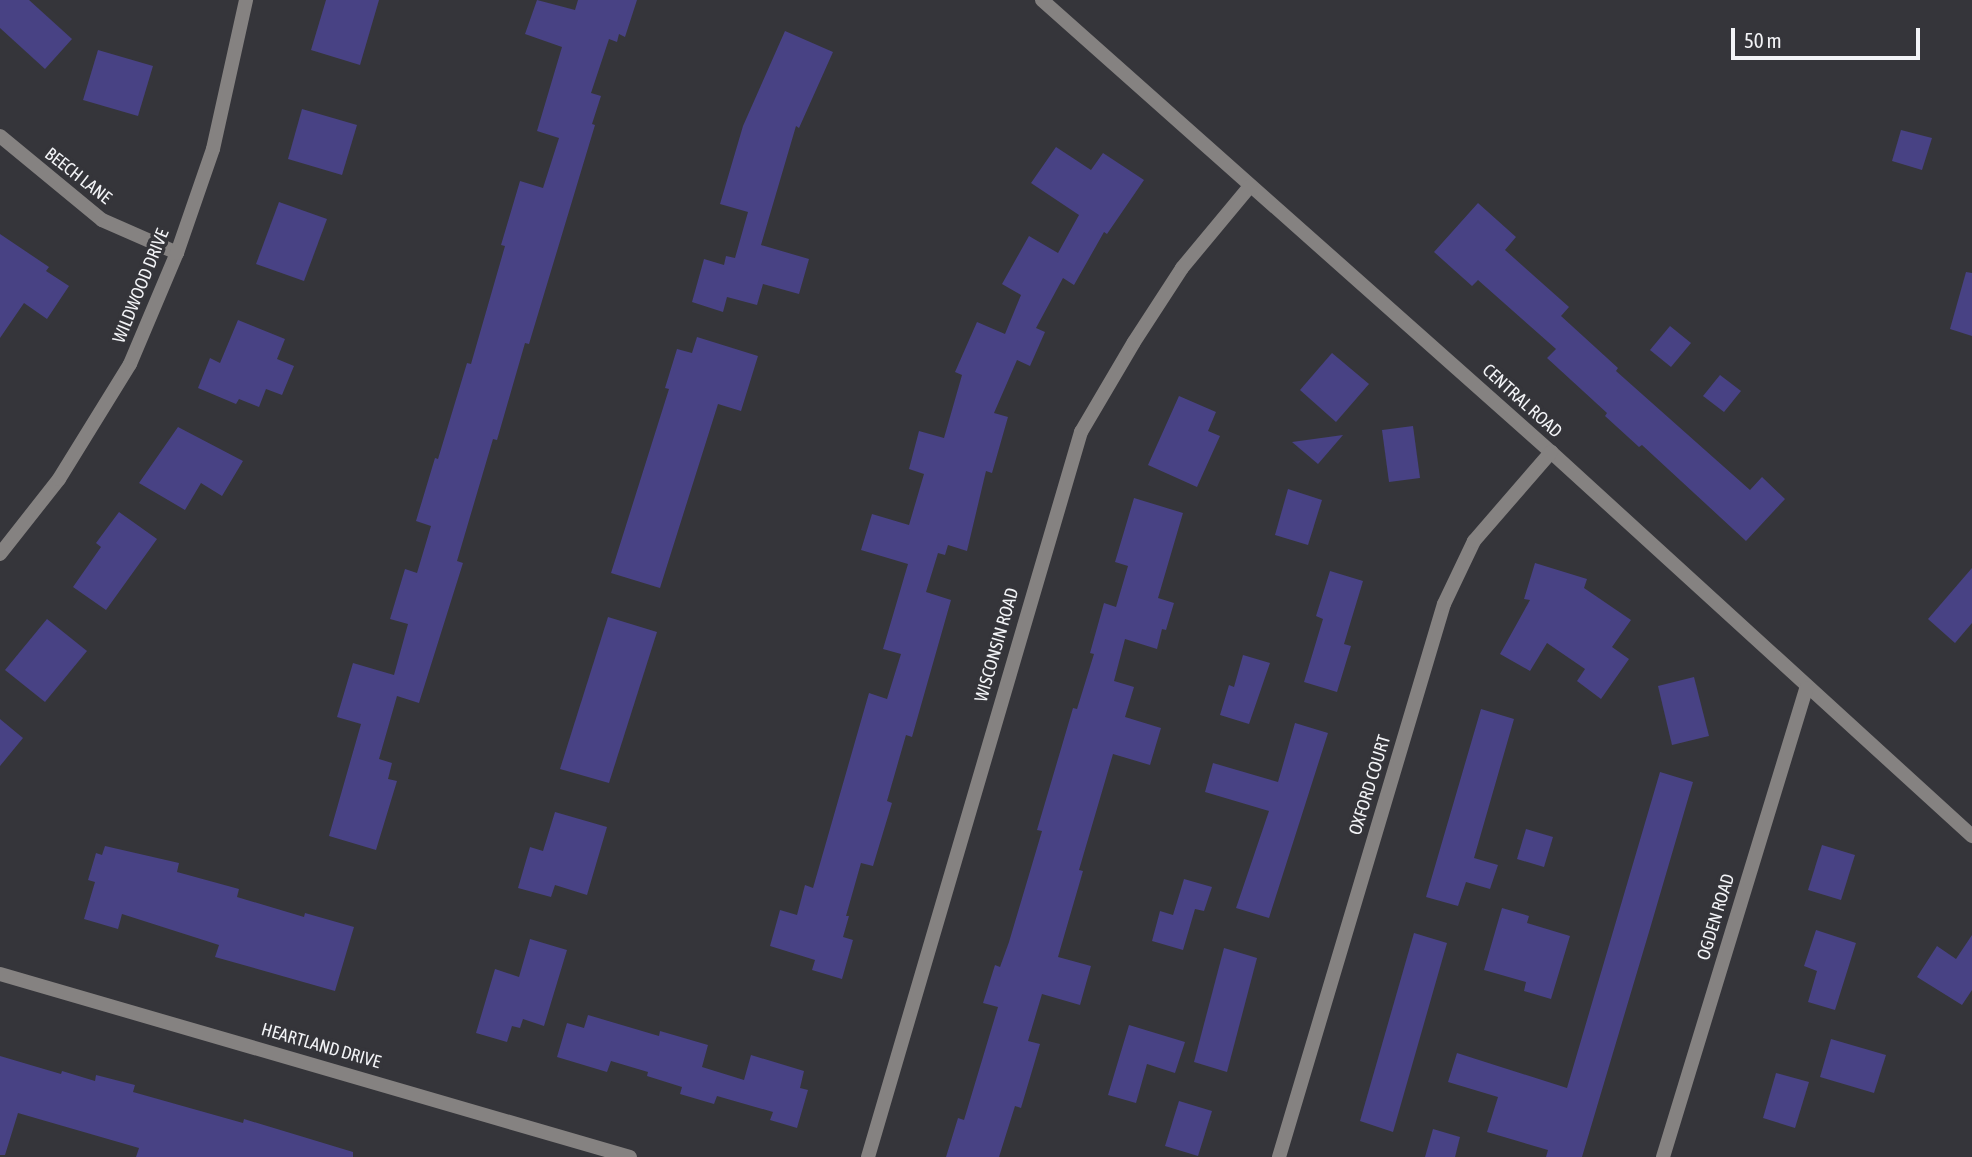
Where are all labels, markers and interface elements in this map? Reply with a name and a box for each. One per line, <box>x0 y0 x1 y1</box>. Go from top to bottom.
scale bar <box>1734 14 1923 58</box>
text: 50 m <box>1744 28 1782 52</box>
street label: BEECH LANE <box>40 143 116 209</box>
street label: WILDWOOD DRIVE <box>108 226 174 346</box>
street label: CENTRAL ROAD <box>1478 360 1566 442</box>
street label: WISCONSIN ROAD <box>970 586 1024 704</box>
street label: OXFORD COURT <box>1345 732 1395 838</box>
street label: OGDEN ROAD <box>1693 871 1739 963</box>
street label: HEARTLAND DRIVE <box>259 1019 383 1073</box>

